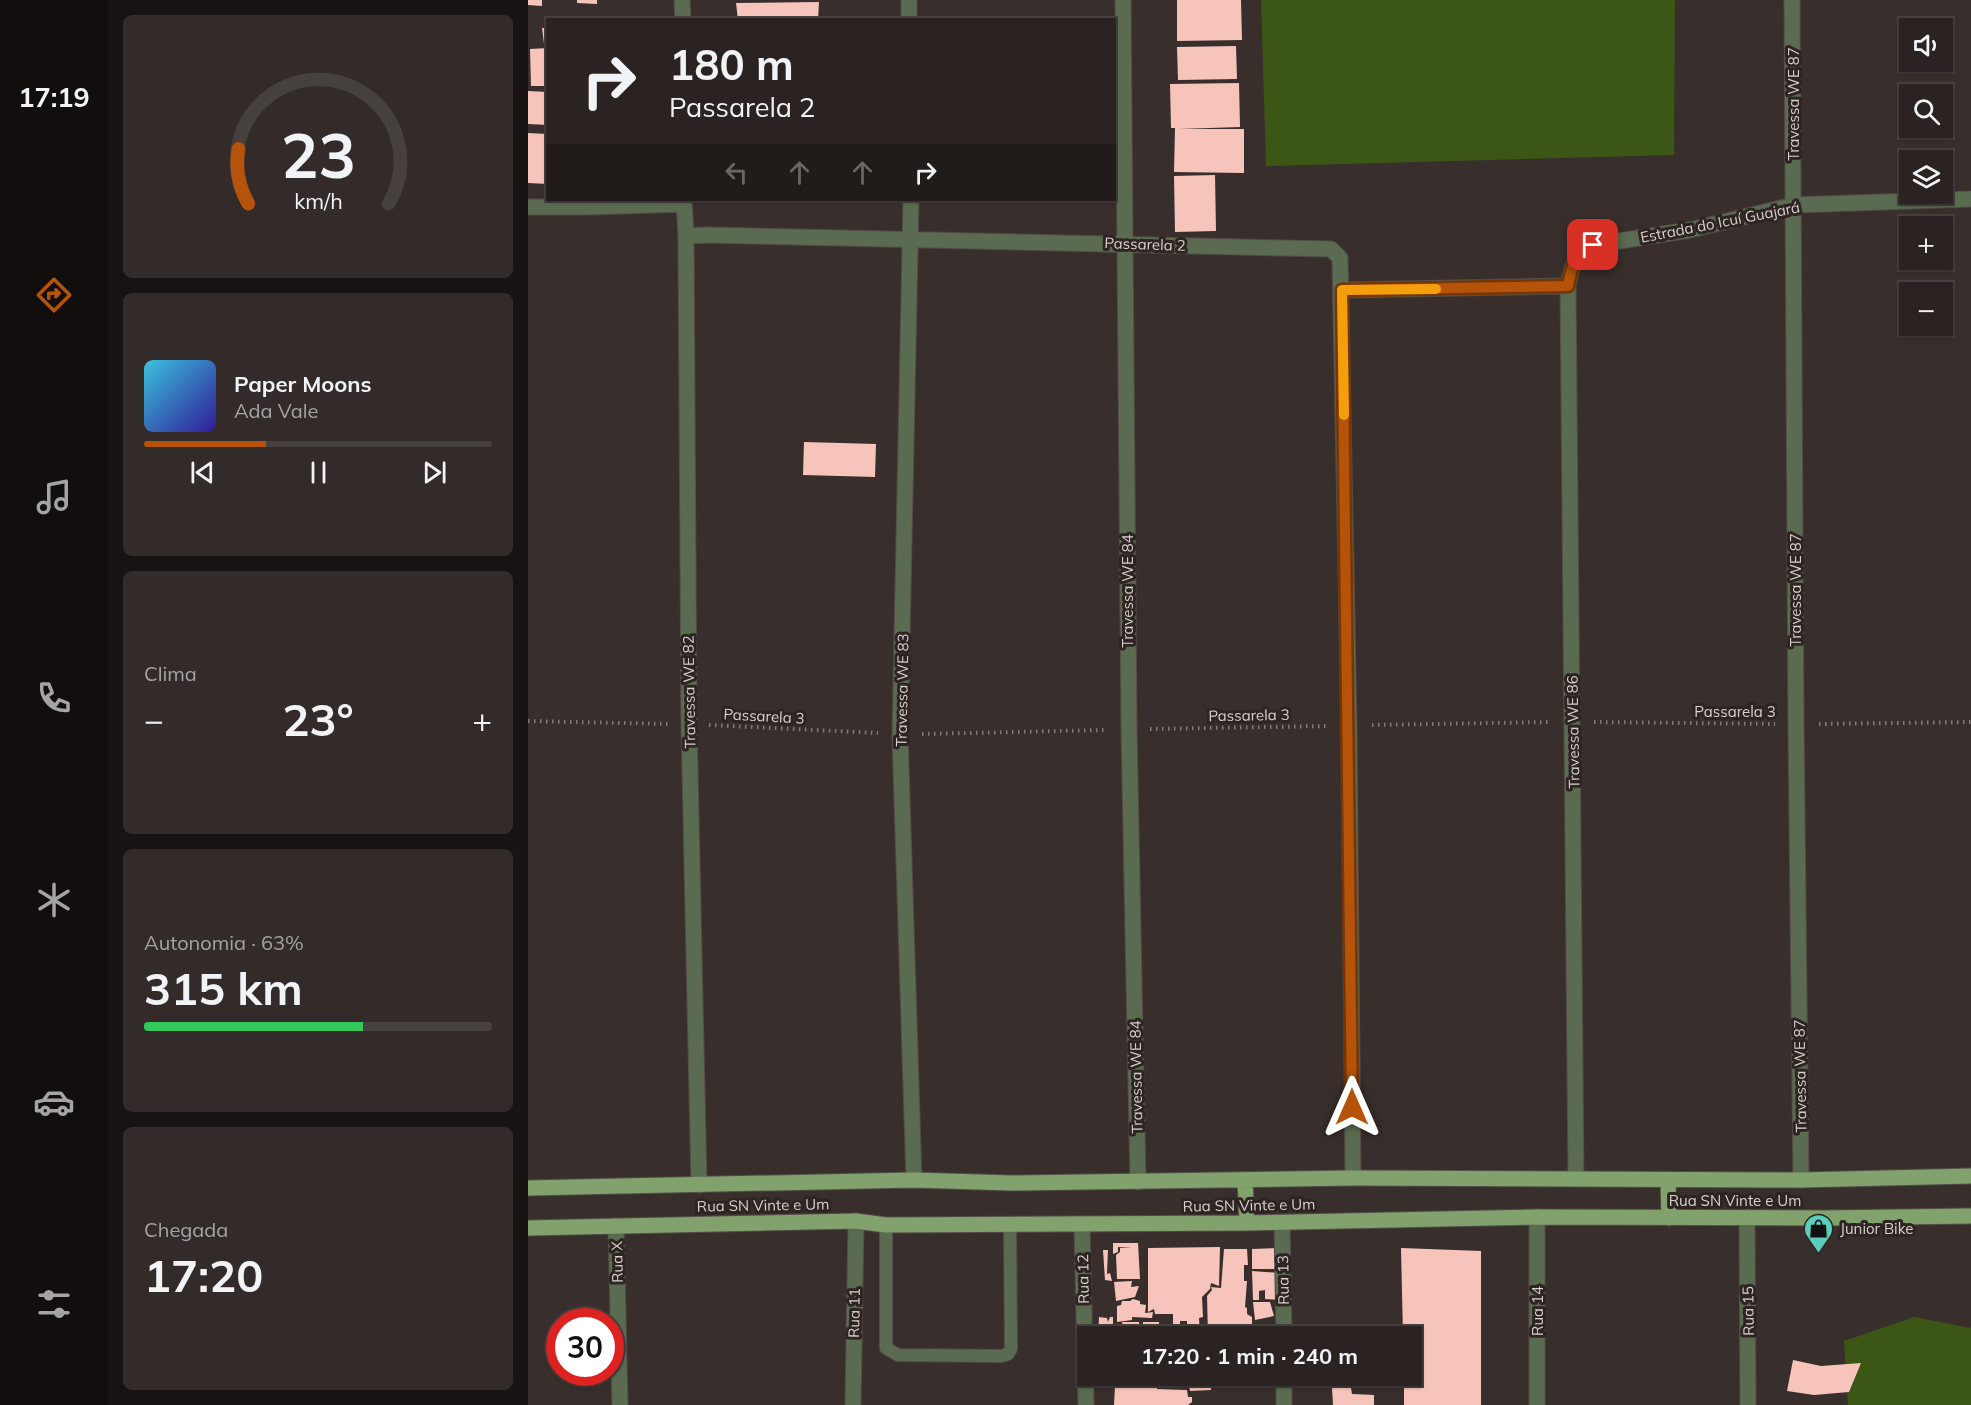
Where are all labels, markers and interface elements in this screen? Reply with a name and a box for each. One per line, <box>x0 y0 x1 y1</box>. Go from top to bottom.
map controls <box>1899 18 1953 336</box>
button: sound <box>1899 18 1953 72</box>
text: 180 m <box>669 38 794 91</box>
icon: right <box>570 42 648 120</box>
street label: Travessa WE 87 <box>1784 47 1803 161</box>
text: 17:19 <box>18 80 90 114</box>
button: search <box>1899 84 1953 138</box>
text: Passarela 2 <box>669 90 815 124</box>
text: 23 <box>281 115 355 194</box>
button: layers <box>1899 150 1953 204</box>
icon: left <box>720 156 753 189</box>
icon: ahead <box>783 156 816 189</box>
icon: ahead <box>846 156 879 189</box>
icon: right <box>909 156 942 189</box>
text: km/h <box>294 187 342 214</box>
street label: Estrada do Icuí Guajará <box>1639 197 1801 247</box>
button: + <box>1899 216 1953 270</box>
pin <box>1567 219 1618 270</box>
icon: arrive <box>1576 228 1609 261</box>
street label: Passarela 2 <box>1104 233 1186 255</box>
icon: directions <box>33 274 75 316</box>
button: − <box>1899 282 1953 336</box>
text: Paper Moons <box>234 370 372 398</box>
text: Ada Vale <box>234 398 318 423</box>
icon: previous <box>186 456 219 489</box>
icon: pause <box>302 456 335 489</box>
icon: next <box>418 456 451 489</box>
icon: music <box>33 476 75 518</box>
street label: Travessa WE 87 <box>1786 533 1805 647</box>
street label: Travessa WE 84 <box>1118 534 1137 648</box>
street label: Travessa WE 83 <box>892 633 912 747</box>
street label: Travessa WE 82 <box>679 635 699 749</box>
text: Clima <box>144 661 197 686</box>
street label: Travessa WE 86 <box>1563 675 1583 789</box>
icon: phone <box>33 677 75 719</box>
text: 23° <box>282 691 354 747</box>
text: − <box>144 699 164 740</box>
text: + <box>472 699 492 740</box>
street label: Passarela 3 <box>1694 702 1776 721</box>
street label: Passarela 3 <box>723 704 805 728</box>
street label: Passarela 3 <box>1208 705 1290 725</box>
icon: climate <box>33 879 75 921</box>
text: Autonomia · 63% <box>144 930 304 955</box>
text: 315 km <box>144 960 303 1016</box>
street label: Travessa WE 87 <box>1790 1019 1810 1133</box>
street label: Travessa WE 84 <box>1126 1020 1146 1134</box>
position arrow <box>1320 1075 1384 1139</box>
icon: car <box>33 1081 75 1123</box>
street label: Rua SN Vinte e Um <box>1669 1191 1801 1210</box>
street label: Rua SN Vinte e Um <box>696 1194 830 1216</box>
street label: Rua SN Vinte e Um <box>1182 1194 1316 1216</box>
shop icon: Junior Bike <box>1803 1212 1835 1254</box>
text: Chegada <box>144 1217 228 1242</box>
place label: Junior Bike <box>1840 1219 1913 1238</box>
street label: Rua X <box>607 1241 627 1283</box>
text: 17:20 <box>144 1247 263 1303</box>
street label: Rua 12 <box>1073 1254 1093 1304</box>
street label: Rua 13 <box>1273 1255 1293 1305</box>
icon: filters <box>33 1283 75 1325</box>
street label: Rua 14 <box>1528 1286 1547 1336</box>
street label: Rua 15 <box>1738 1286 1758 1336</box>
street label: Rua 11 <box>844 1288 864 1338</box>
speed limit sign: 30 <box>546 1308 624 1386</box>
text: 17:20 · 1 min · 240 m <box>1141 1342 1358 1370</box>

